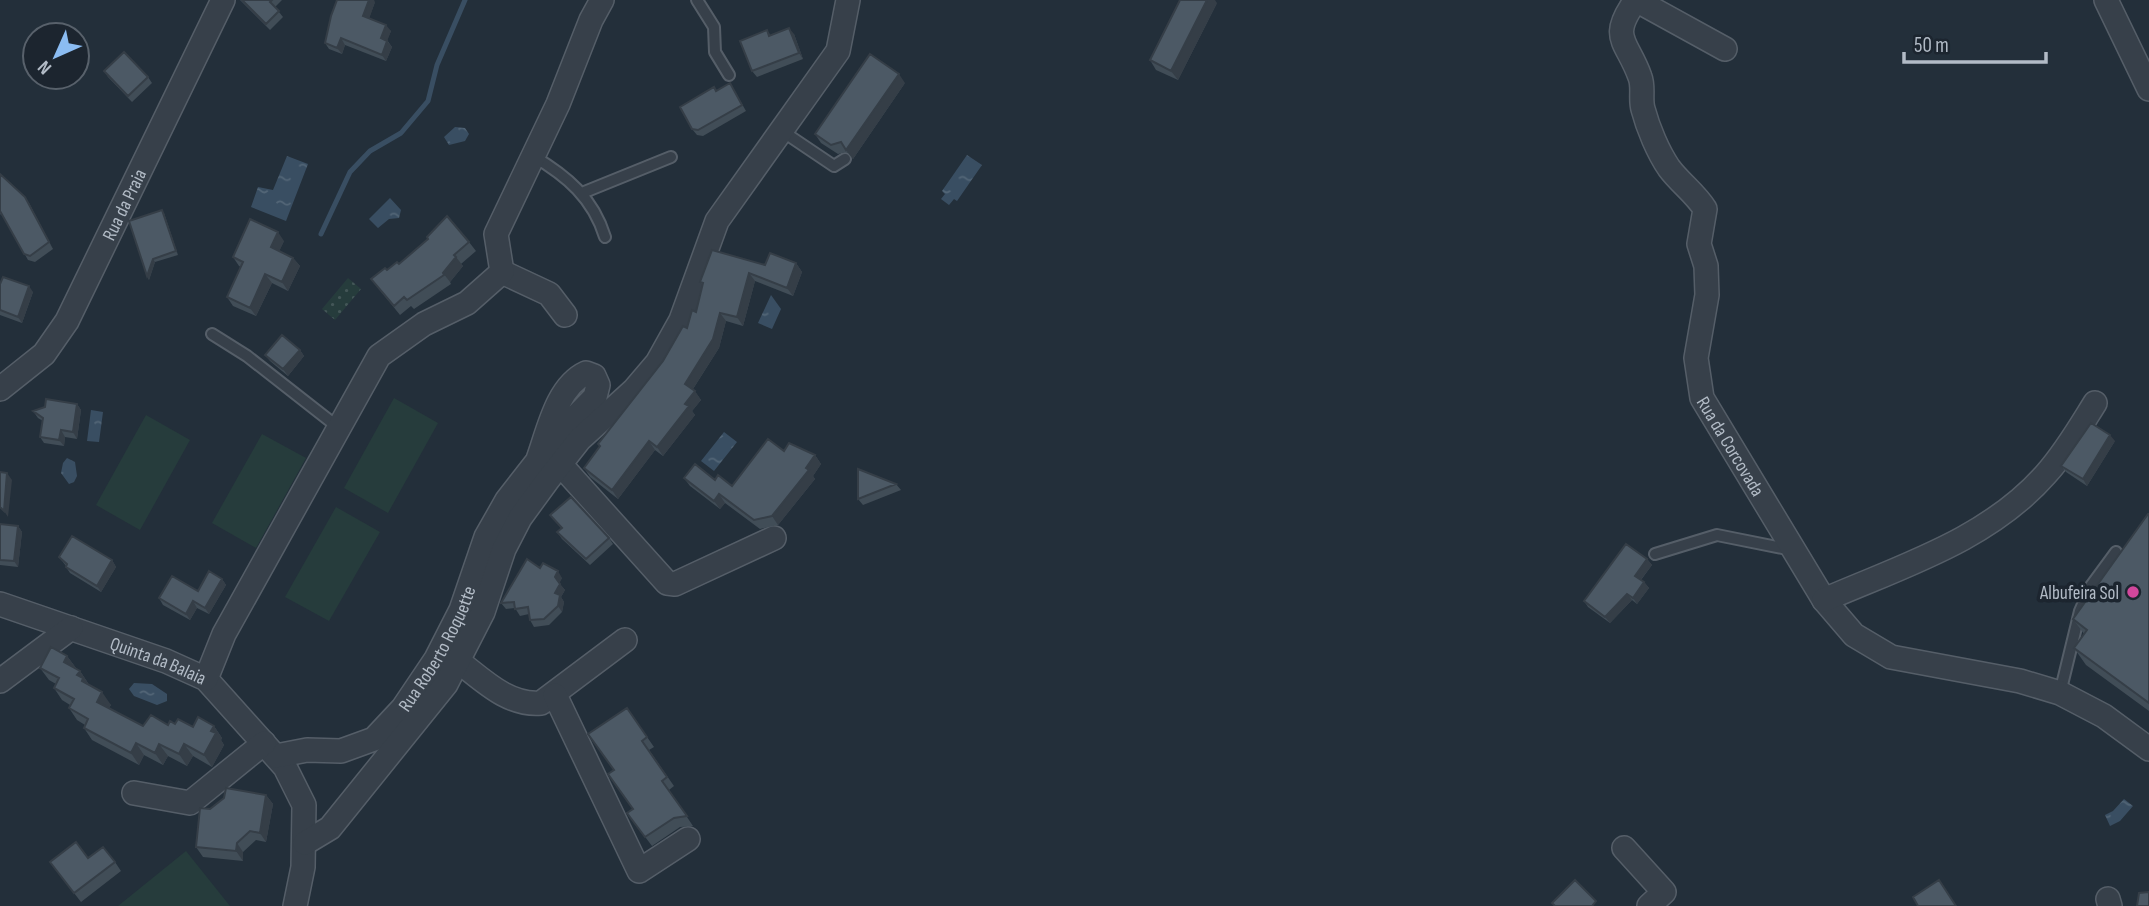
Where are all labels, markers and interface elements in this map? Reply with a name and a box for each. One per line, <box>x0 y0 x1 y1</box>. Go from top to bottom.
north arrow <box>21 21 91 91</box>
scale bar <box>1904 21 2046 65</box>
text: 50 m <box>1914 33 1949 58</box>
text: N <box>33 55 57 79</box>
street label: Rua da Praia <box>98 166 152 245</box>
street label: Rua da Corcovada <box>1691 393 1769 501</box>
place label: Albufeira Sol <box>2039 582 2119 605</box>
street label: Rua Roberto Roquette <box>394 583 481 716</box>
marker: Albufeira Sol <box>2125 584 2141 600</box>
street label: Quinta da Balaia <box>107 633 209 691</box>

